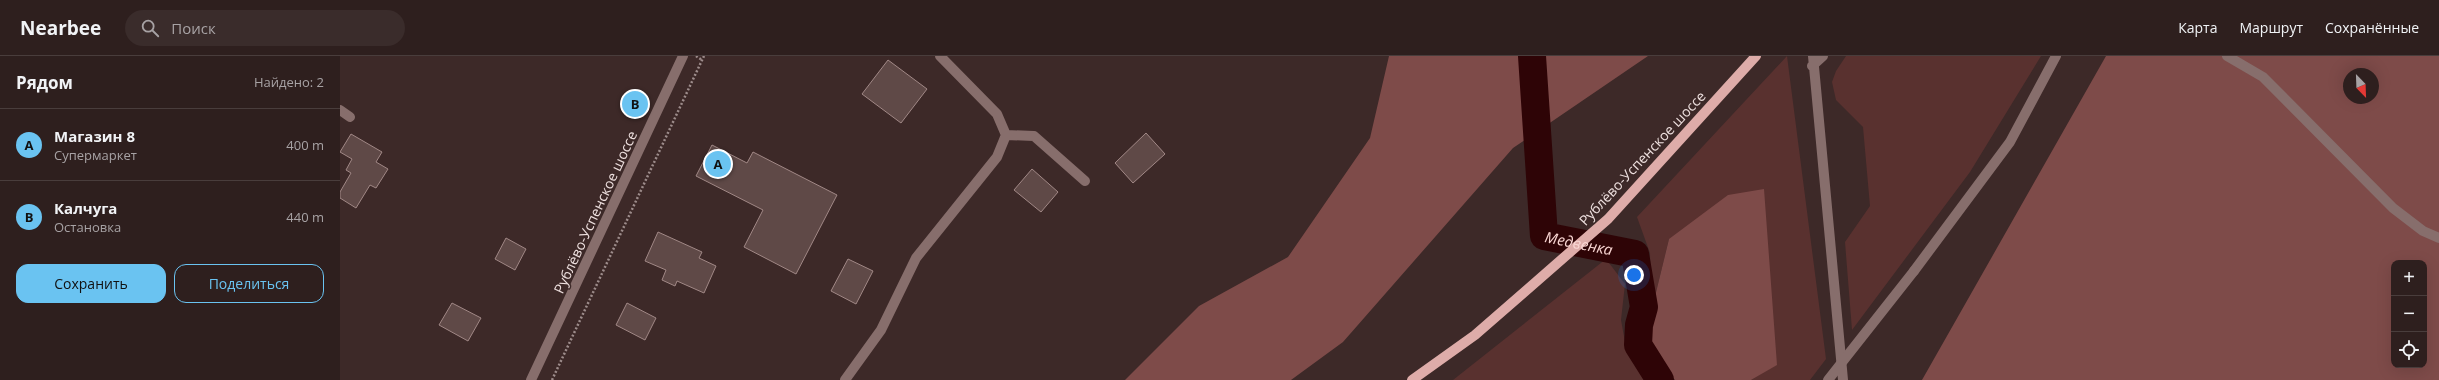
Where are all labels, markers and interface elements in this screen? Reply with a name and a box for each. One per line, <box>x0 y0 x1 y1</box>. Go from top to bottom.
search box <box>125 10 405 46</box>
text: Nearbee <box>20 15 101 41</box>
icon: search <box>139 17 161 39</box>
text: Поиск <box>171 18 216 38</box>
text: Карта <box>2178 18 2217 37</box>
text: Маршрут <box>2239 18 2303 37</box>
text: Сохранённые <box>2325 18 2419 37</box>
north arrow <box>2343 68 2379 104</box>
text: Рядом <box>16 71 73 94</box>
text: Найдено: 2 <box>254 73 324 91</box>
street label: Рублёво-Успенское шоссе <box>1575 87 1710 229</box>
pin: B <box>622 89 648 119</box>
text: Магазин 8 <box>54 126 135 146</box>
street label: Рублёво-Успенское шоссе <box>549 127 641 296</box>
text: A <box>25 136 33 154</box>
text: 400 m <box>286 136 324 154</box>
text: Супермаркет <box>54 146 137 164</box>
pin: A <box>705 149 731 179</box>
text: Калчуга <box>54 198 117 218</box>
text: B <box>25 208 33 226</box>
text: 440 m <box>286 208 324 226</box>
text: Остановка <box>54 218 121 236</box>
water label: Медвенка <box>1543 226 1615 259</box>
map controls <box>2391 260 2427 368</box>
button: + <box>2391 260 2427 296</box>
button: Сохранить <box>16 264 166 303</box>
button: Поделиться <box>174 264 324 303</box>
your location <box>1624 265 1644 285</box>
button: − <box>2391 296 2427 332</box>
button: locate <box>2391 332 2427 368</box>

